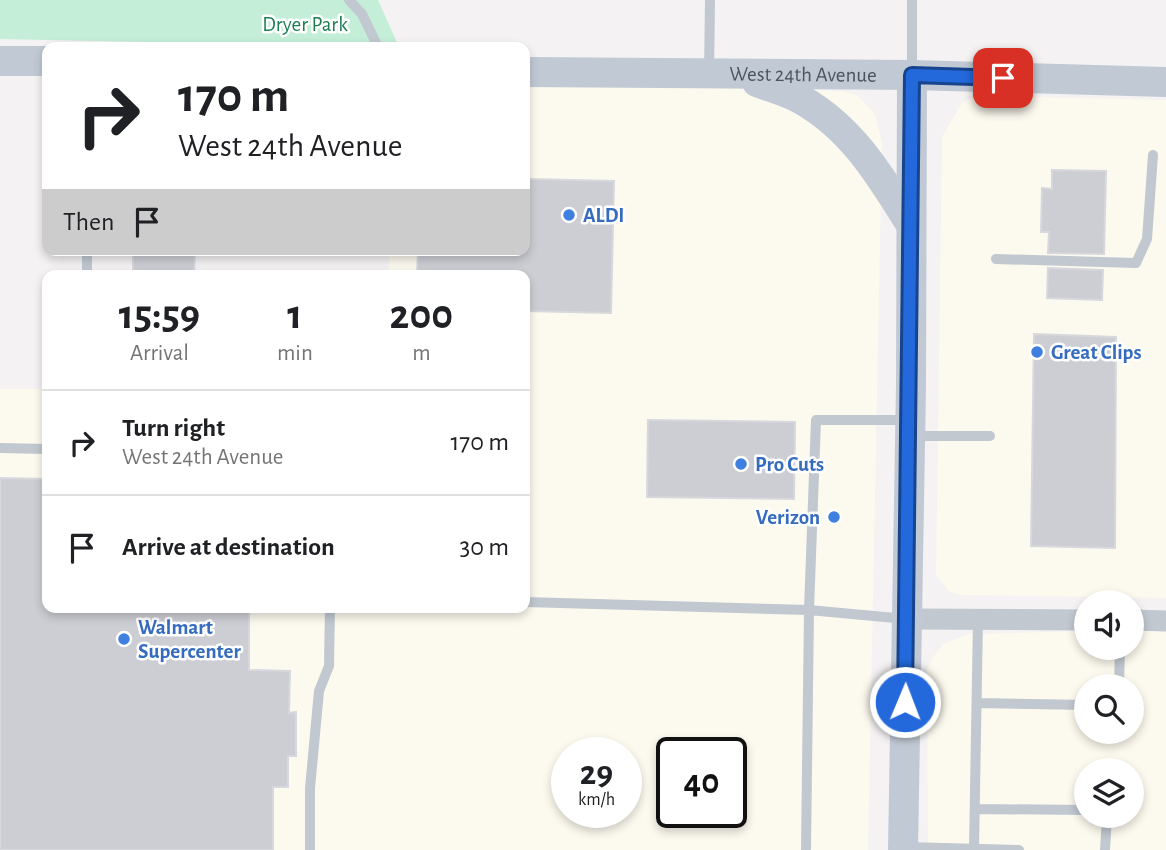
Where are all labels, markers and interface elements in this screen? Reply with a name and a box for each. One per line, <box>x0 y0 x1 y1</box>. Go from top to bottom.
park label: Dryer Park <box>262 14 348 35</box>
pin <box>973 48 1033 108</box>
icon: arrive <box>984 59 1022 97</box>
street label: West 24th Avenue <box>729 63 877 85</box>
icon: right <box>63 70 154 161</box>
text: 170 m <box>178 72 289 121</box>
text: West 24th Avenue <box>178 130 403 162</box>
icon: arrive <box>128 203 166 241</box>
place label: ALDI <box>583 205 625 226</box>
marker: ALDI <box>561 207 577 223</box>
text: Then <box>63 209 114 235</box>
text: 15:59 <box>119 294 200 336</box>
text: 1 <box>287 294 302 336</box>
text: 200 <box>390 294 453 336</box>
text: Arrival <box>130 342 189 365</box>
text: min <box>277 342 313 365</box>
text: m <box>412 342 431 365</box>
place label: Great Clips <box>1051 342 1142 363</box>
marker: Great Clips <box>1029 344 1045 360</box>
text: Turn right <box>122 415 225 441</box>
icon: right <box>63 424 101 462</box>
text: 170 m <box>450 429 509 455</box>
text: West 24th Avenue <box>122 446 283 469</box>
place label: Pro Cuts <box>755 454 824 475</box>
marker: Pro Cuts <box>733 456 749 472</box>
place label: Verizon <box>756 507 820 528</box>
marker: Verizon <box>826 509 842 525</box>
icon: arrive <box>63 529 101 567</box>
text: Arrive at destination <box>122 534 335 560</box>
text: 30 m <box>459 534 509 560</box>
map controls <box>1074 590 1144 828</box>
button: sound <box>1074 590 1144 660</box>
place label: Walmart Supercenter <box>138 617 241 662</box>
marker: Walmart Supercenter <box>116 631 132 647</box>
position arrow <box>868 665 942 739</box>
button: search <box>1074 674 1144 744</box>
speed limit sign: 40 <box>656 737 747 828</box>
text: 29 <box>580 756 613 791</box>
button: layers <box>1074 758 1144 828</box>
text: km/h <box>578 791 615 809</box>

